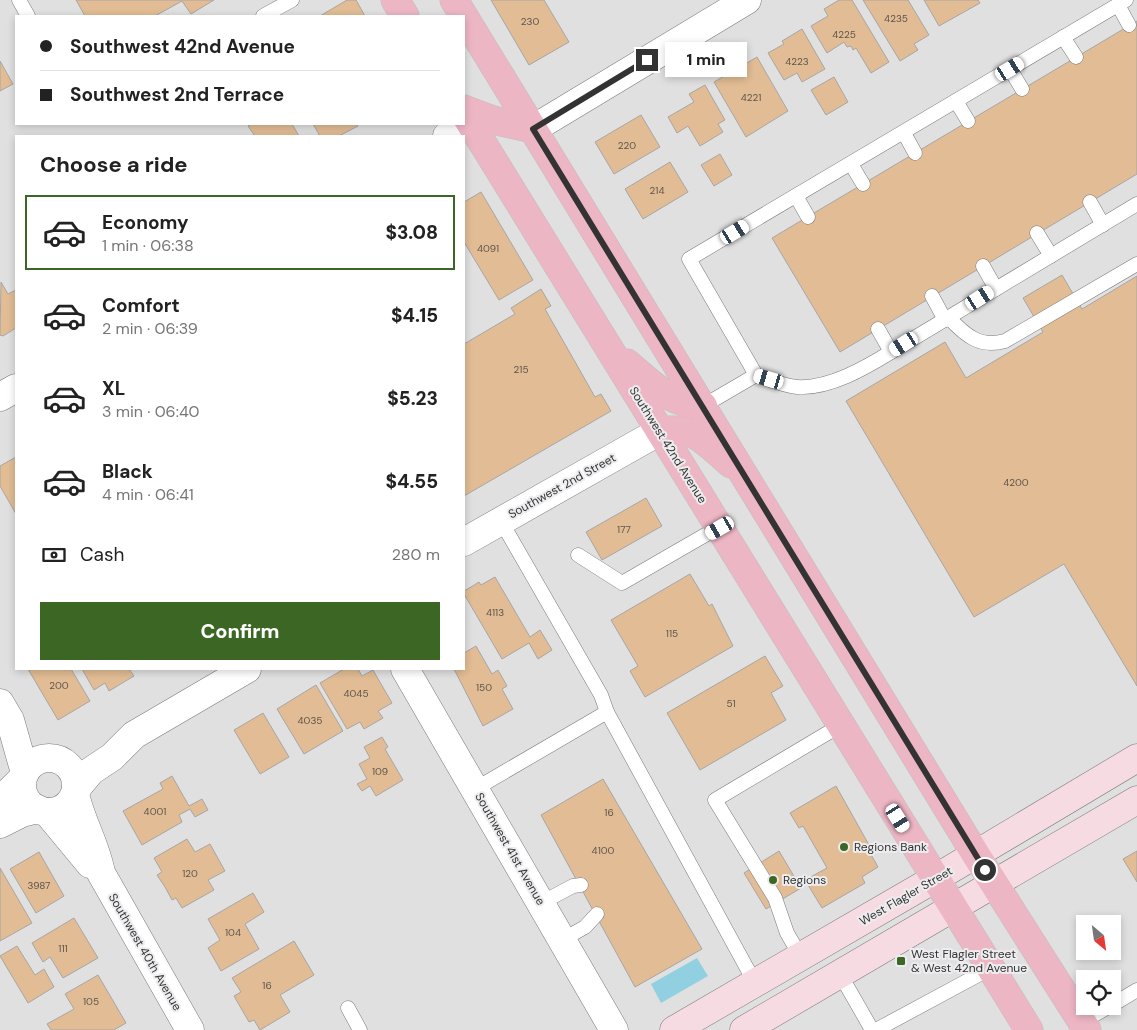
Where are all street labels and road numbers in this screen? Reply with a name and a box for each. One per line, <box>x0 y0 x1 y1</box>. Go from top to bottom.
street label: Southwest 42nd Avenue <box>626 384 711 506</box>
street label: Southwest 2nd Street <box>505 450 619 522</box>
street label: Southwest 41st Avenue <box>471 790 549 908</box>
street label: West Flagler Street <box>857 863 956 929</box>
street label: Southwest 40th Avenue <box>105 890 185 1014</box>

